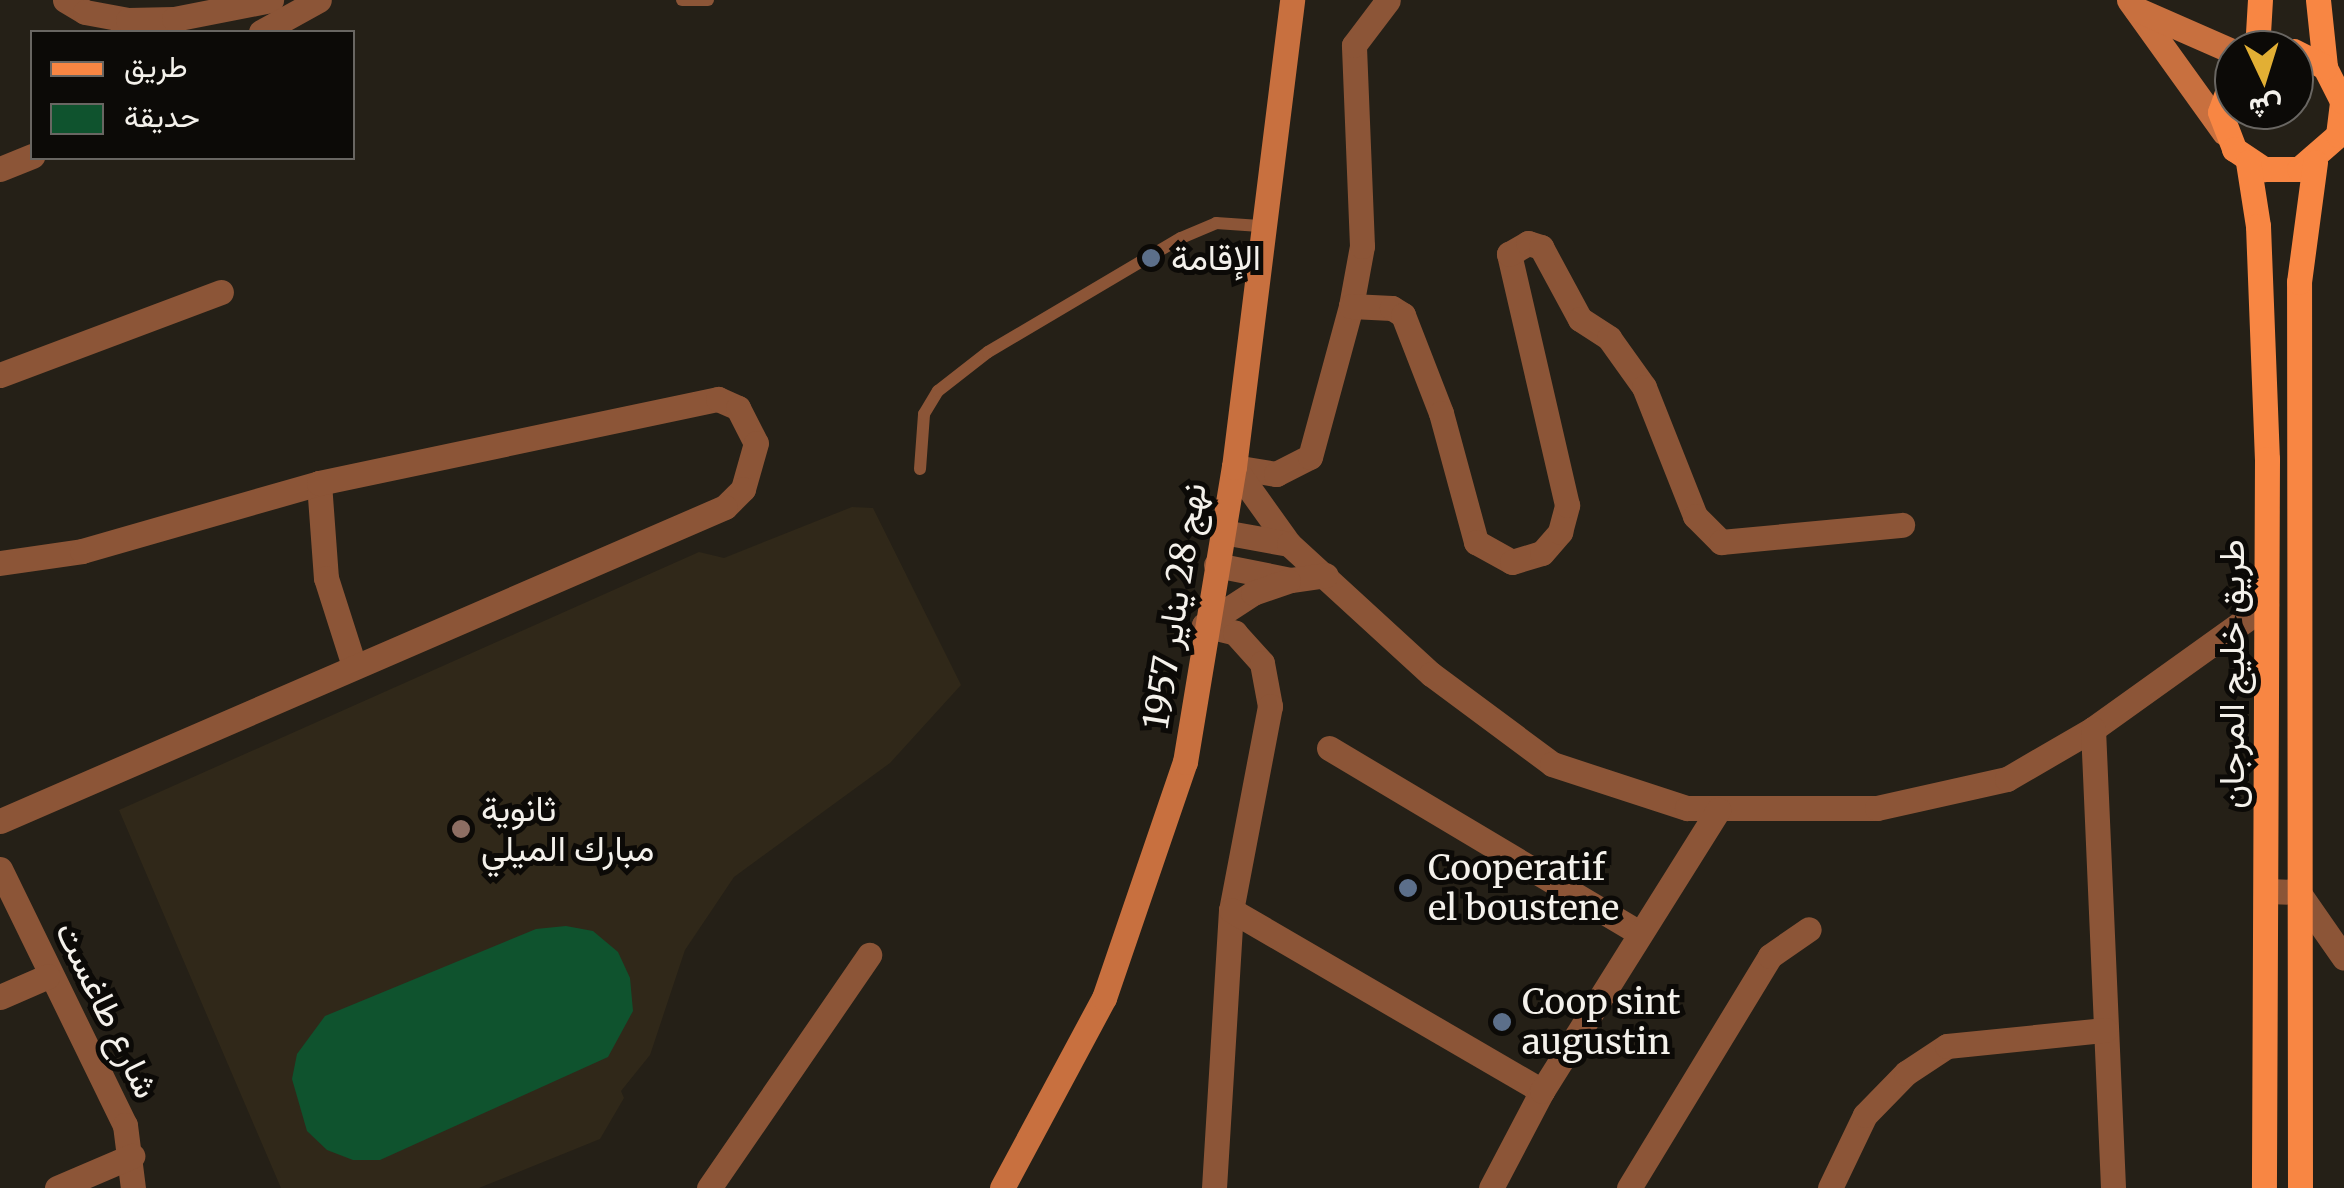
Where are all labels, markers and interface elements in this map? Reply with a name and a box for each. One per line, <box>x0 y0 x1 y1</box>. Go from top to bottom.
legend <box>30 30 355 160</box>
north arrow <box>2214 30 2314 130</box>
text: طريق <box>124 47 188 85</box>
text: ش <box>2248 89 2284 127</box>
text: حديقة <box>124 97 200 135</box>
place label: الإقامة <box>1171 237 1261 279</box>
marker: الإقامة <box>1140 247 1162 269</box>
street label: نهج 28 يناير 1957 <box>1135 480 1215 732</box>
street label: طريق خليج المرجان <box>2211 539 2253 809</box>
place label: ثانوية مبارك الميلي <box>481 788 654 870</box>
marker: ثانوية مبارك الميلي <box>450 818 472 840</box>
place label: Cooperatif el boustene <box>1428 847 1619 929</box>
marker: Cooperatif el boustene <box>1397 877 1419 899</box>
street label: شارع طاغست <box>46 915 168 1105</box>
place label: Coop sint augustin <box>1522 981 1680 1063</box>
marker: Coop sint augustin <box>1491 1011 1513 1033</box>

